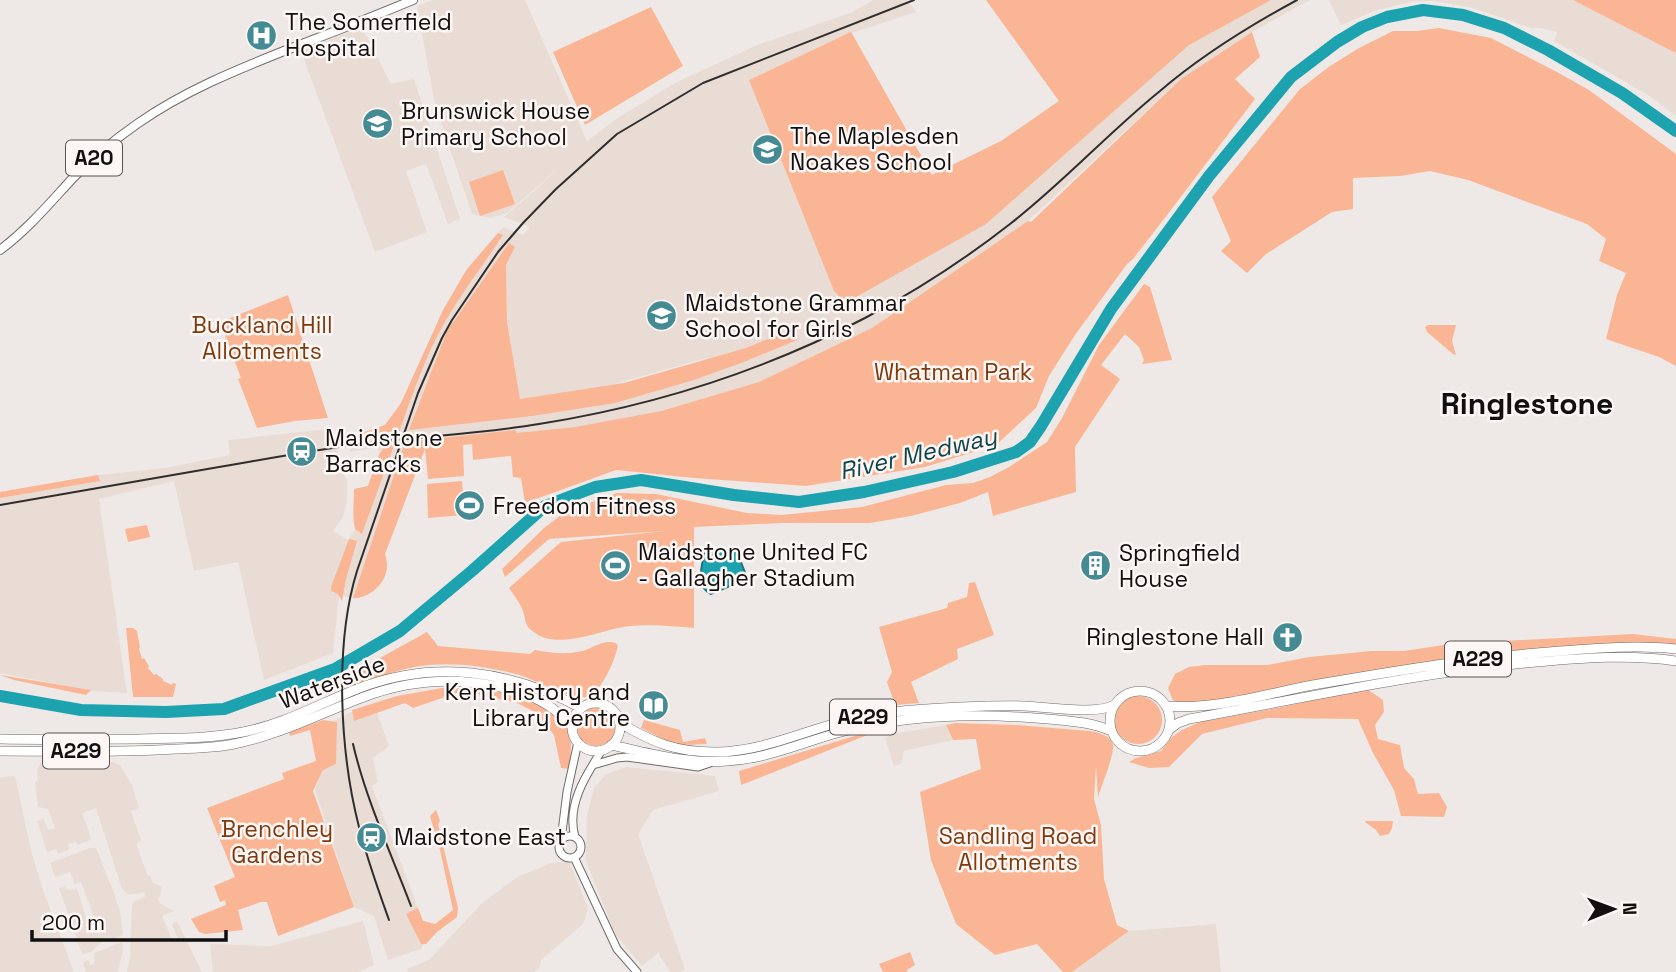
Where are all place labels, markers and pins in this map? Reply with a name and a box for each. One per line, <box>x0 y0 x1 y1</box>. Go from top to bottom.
place label: The Somerfield Hospital <box>285 7 452 63</box>
hospital icon: The Somerfield Hospital <box>245 18 279 52</box>
place label: Brunswick House Primary School <box>401 96 590 152</box>
school or university icon: Brunswick House Primary School <box>361 107 395 141</box>
place label: The Maplesden Noakes School <box>790 121 959 177</box>
school or university icon: The Maplesden Noakes School <box>750 132 784 166</box>
place label: Maidstone Grammar School for Girls <box>685 288 907 344</box>
school or university icon: Maidstone Grammar School for Girls <box>645 299 679 333</box>
place label: Maidstone Barracks <box>325 423 443 479</box>
station icon: Maidstone Barracks <box>285 434 319 468</box>
sports icon: Freedom Fitness <box>453 489 487 523</box>
place label: Freedom Fitness <box>493 491 676 521</box>
place label: Maidstone United FC - Gallagher Stadium <box>638 537 868 593</box>
place label: Springfield House <box>1119 538 1240 594</box>
sports icon: Maidstone United FC - Gallagher Stadium <box>598 548 632 582</box>
building icon: Springfield House <box>1079 549 1113 583</box>
church icon: Ringlestone Hall <box>1270 620 1304 654</box>
place label: Ringlestone Hall <box>1086 622 1264 652</box>
place label: Kent History and Library Centre <box>445 677 630 733</box>
library icon: Kent History and Library Centre <box>636 688 670 722</box>
station icon: Maidstone East <box>354 820 388 854</box>
place label: Maidstone East <box>394 822 566 852</box>

